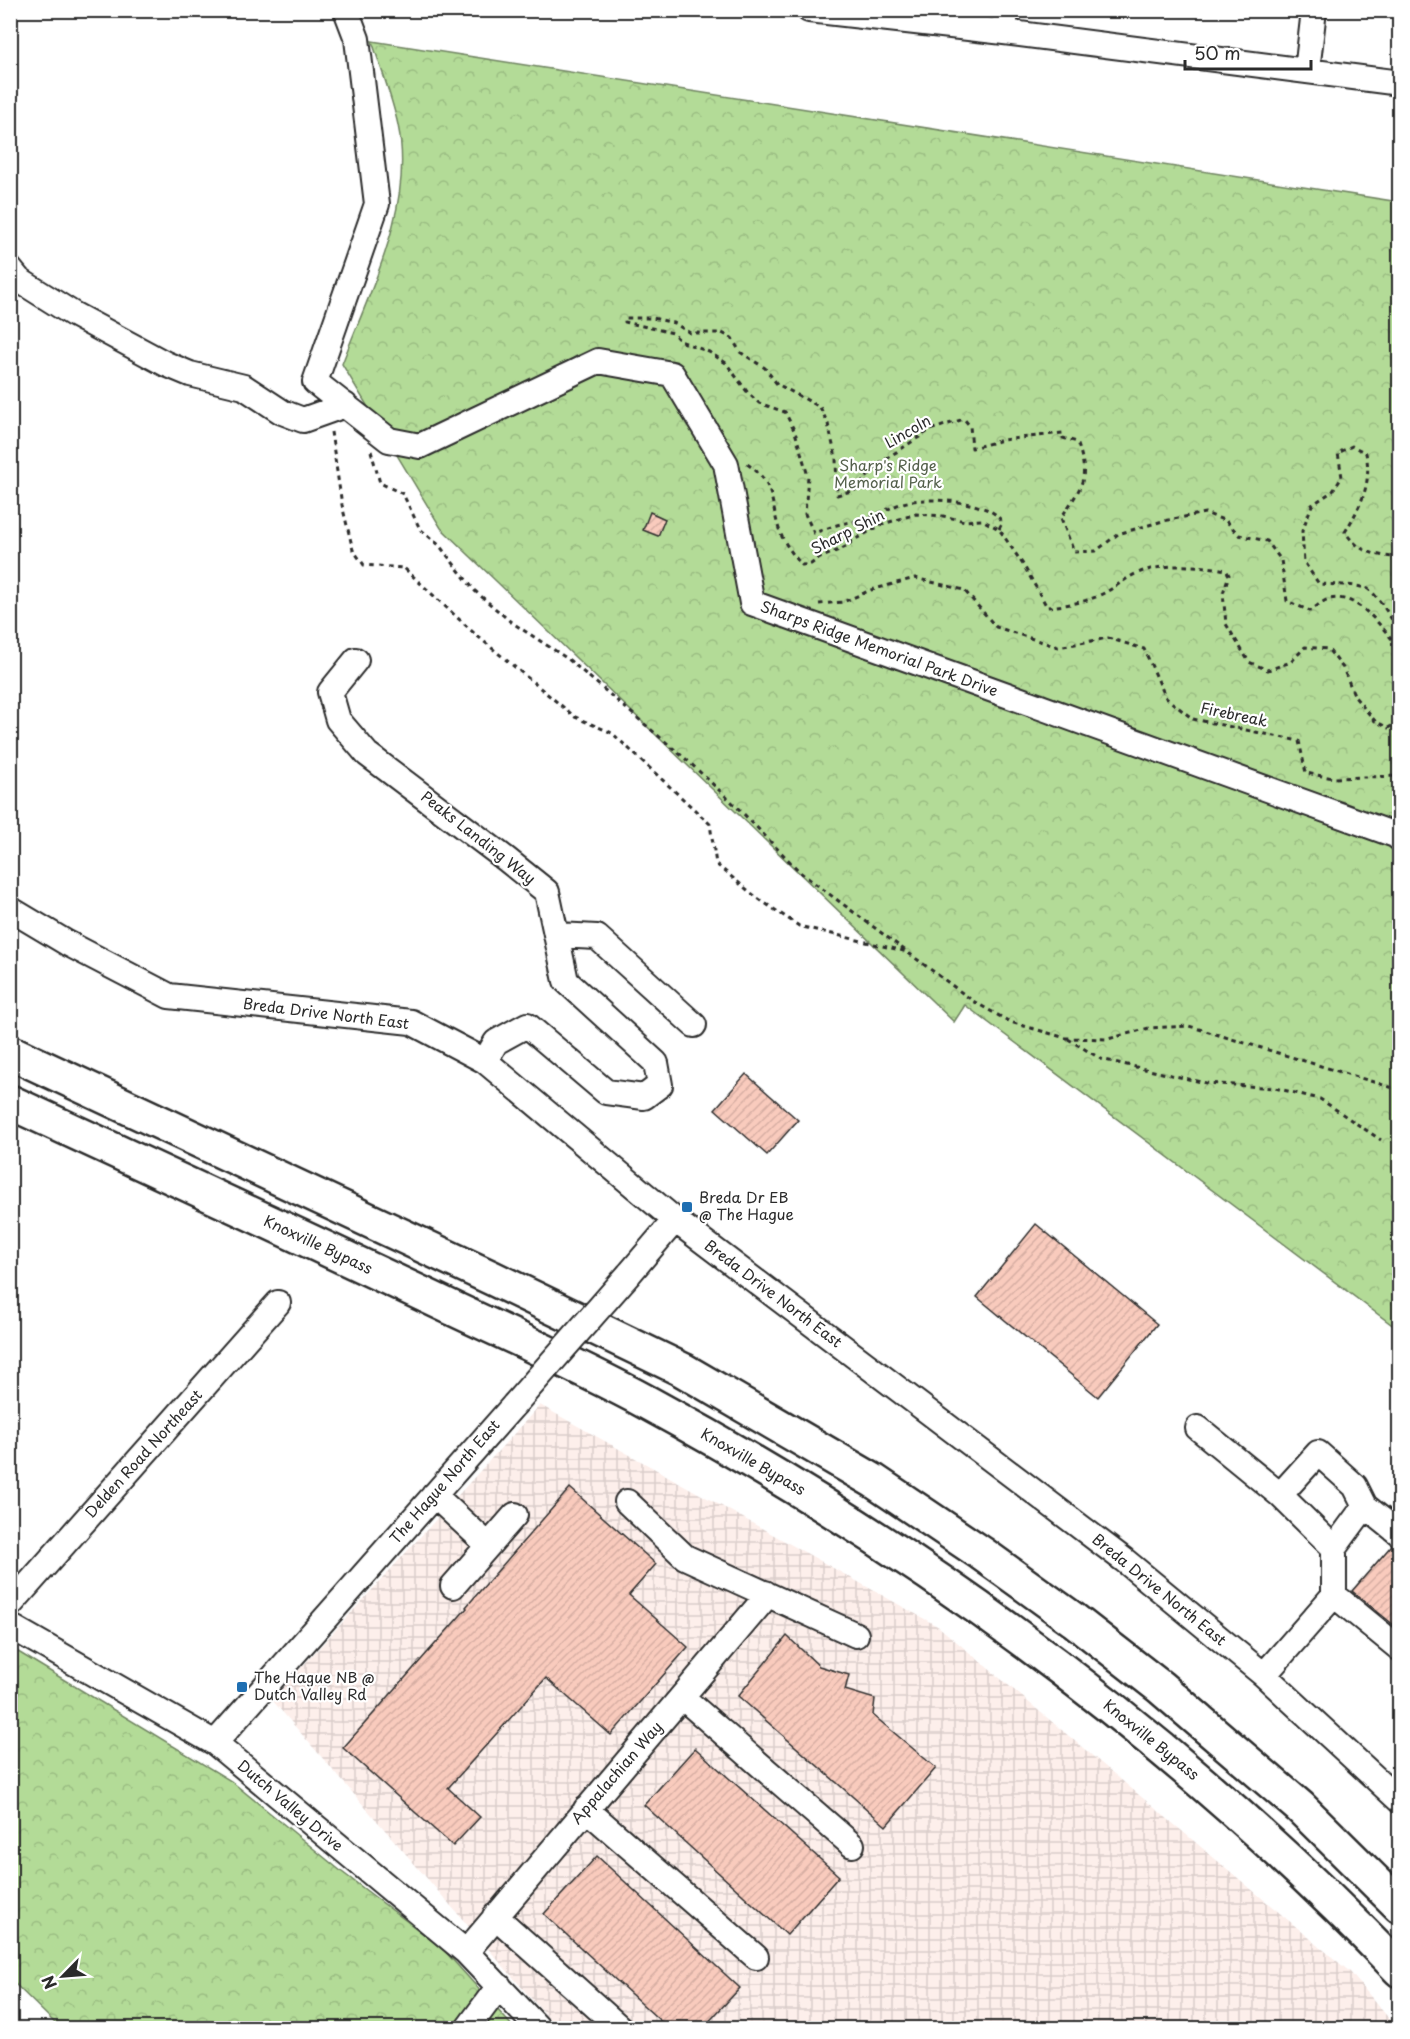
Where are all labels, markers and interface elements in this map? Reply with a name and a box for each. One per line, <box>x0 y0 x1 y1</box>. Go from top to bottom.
scale bar <box>1185 33 1311 71</box>
text: 50 m <box>1194 39 1241 66</box>
street label: Lincoln <box>880 408 935 453</box>
park label: Sharp's Ridge Memorial Park <box>834 453 942 493</box>
street label: Sharp Shin <box>806 502 888 559</box>
street label: Sharps Ridge Memorial Park Drive <box>757 594 1002 701</box>
street label: Firebreak <box>1199 695 1270 732</box>
street label: Peaks Landing Way <box>417 785 541 889</box>
street label: Breda Drive North East <box>242 991 410 1034</box>
place label: Breda Dr EB @ The Hague <box>699 1185 794 1225</box>
marker: Breda Dr EB @ The Hague <box>680 1200 694 1214</box>
street label: Knoxville Bypass <box>260 1208 377 1279</box>
street label: Breda Drive North East <box>700 1233 848 1352</box>
street label: Delden Road Northeast <box>79 1384 207 1522</box>
street label: The Hague North East <box>383 1414 504 1548</box>
street label: Knoxville Bypass <box>697 1421 810 1500</box>
street label: Breda Drive North East <box>1088 1527 1232 1650</box>
place label: The Hague NB @ Dutch Valley Rd <box>254 1665 375 1705</box>
marker: The Hague NB @ Dutch Valley Rd <box>235 1680 249 1694</box>
street label: Knoxville Bypass <box>1099 1693 1205 1785</box>
street label: Appalachian Way <box>565 1715 667 1829</box>
street label: Dutch Valley Drive <box>233 1754 349 1856</box>
north arrow <box>33 1946 93 2006</box>
text: N <box>35 1972 62 1994</box>

